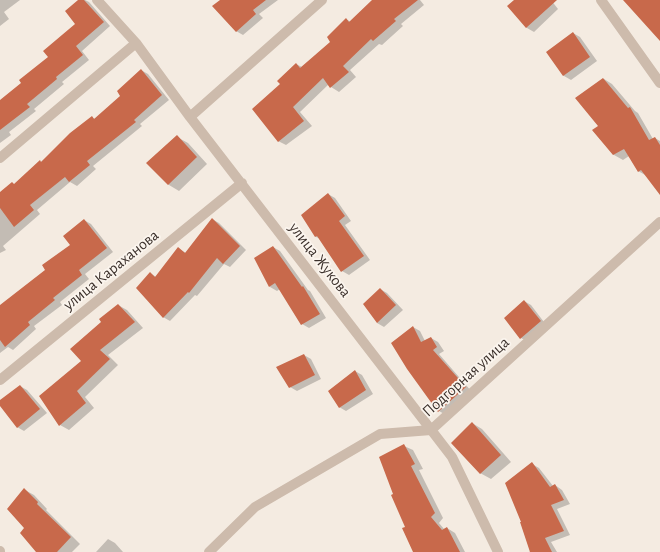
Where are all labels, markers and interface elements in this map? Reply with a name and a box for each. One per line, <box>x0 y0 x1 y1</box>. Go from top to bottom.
street label: улица Жукова <box>285 219 355 301</box>
street label: улица Караханова <box>59 226 163 314</box>
street label: Подгорная улица <box>418 333 514 421</box>

